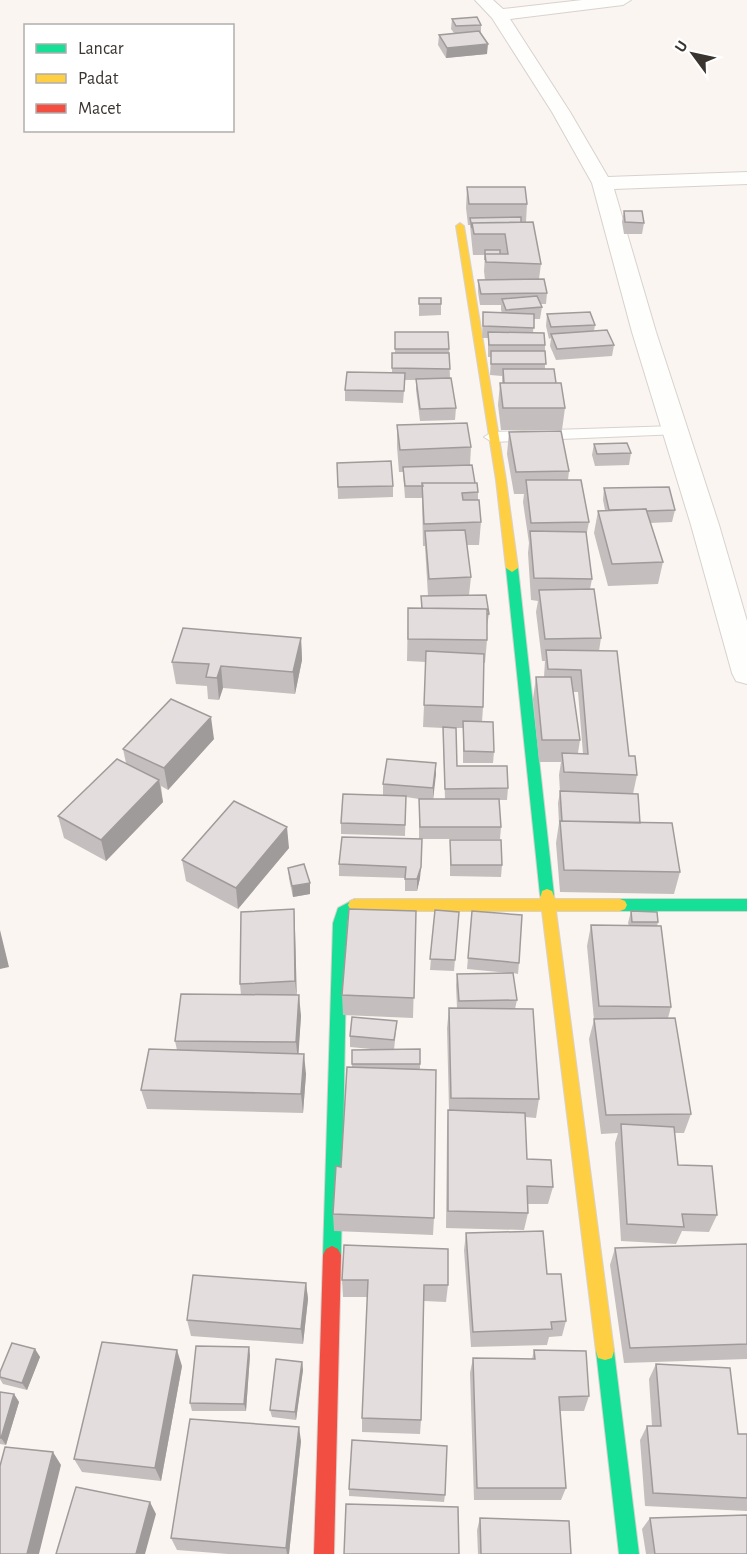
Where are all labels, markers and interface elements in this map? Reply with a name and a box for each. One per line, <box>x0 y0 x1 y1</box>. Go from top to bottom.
legend <box>24 24 234 132</box>
north arrow <box>663 24 723 84</box>
text: U <box>672 38 691 55</box>
text: Lancar <box>78 40 124 58</box>
text: Padat <box>78 70 119 88</box>
text: Macet <box>78 100 122 118</box>

